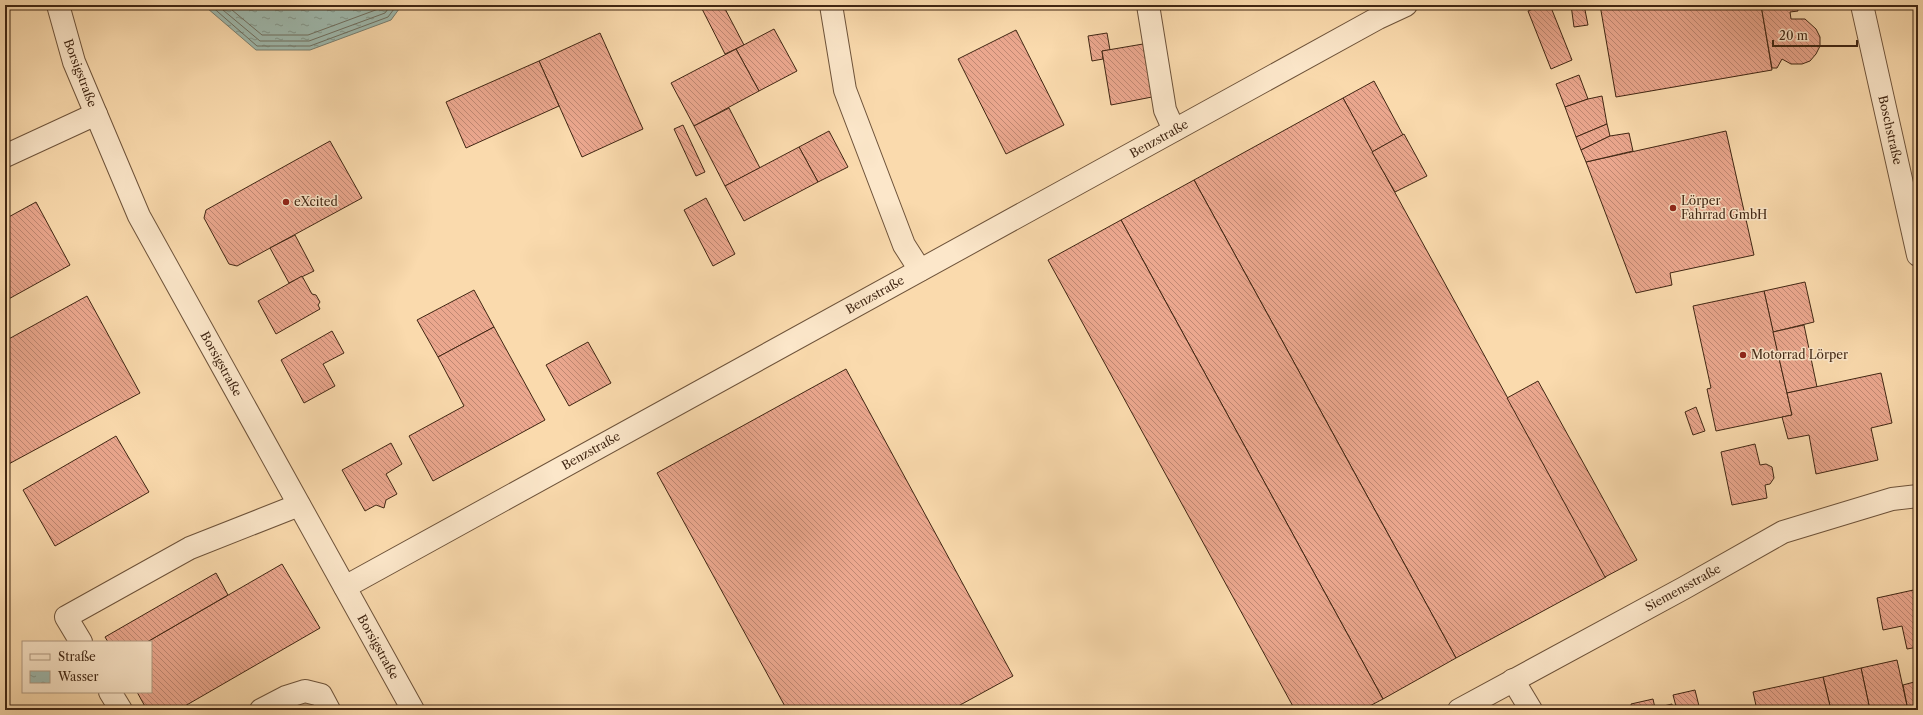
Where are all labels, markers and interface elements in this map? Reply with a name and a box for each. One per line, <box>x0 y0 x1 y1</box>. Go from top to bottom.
scale bar <box>1773 22 1857 48</box>
text: 20 m <box>1779 28 1808 43</box>
street label: Borsigstraße <box>61 37 100 109</box>
street label: Boschstraße <box>1875 94 1906 166</box>
street label: Benzstraße <box>1127 116 1191 161</box>
place label: Lörper Fahrrad GmbH <box>1681 193 1767 222</box>
place label: eXcited <box>294 194 338 209</box>
marker: eXcited <box>281 197 291 207</box>
marker: Lörper Fahrrad GmbH <box>1668 203 1678 213</box>
street label: Benzstraße <box>843 272 907 317</box>
street label: Borsigstraße <box>197 329 246 399</box>
place label: Motorrad Lörper <box>1751 347 1848 362</box>
marker: Motorrad Lörper <box>1738 350 1748 360</box>
street label: Benzstraße <box>559 428 623 473</box>
street label: Siemensstraße <box>1642 561 1723 614</box>
street label: Borsigstraße <box>354 612 403 682</box>
legend <box>22 641 152 693</box>
text: Straße <box>58 649 96 664</box>
text: Wasser <box>57 669 99 684</box>

